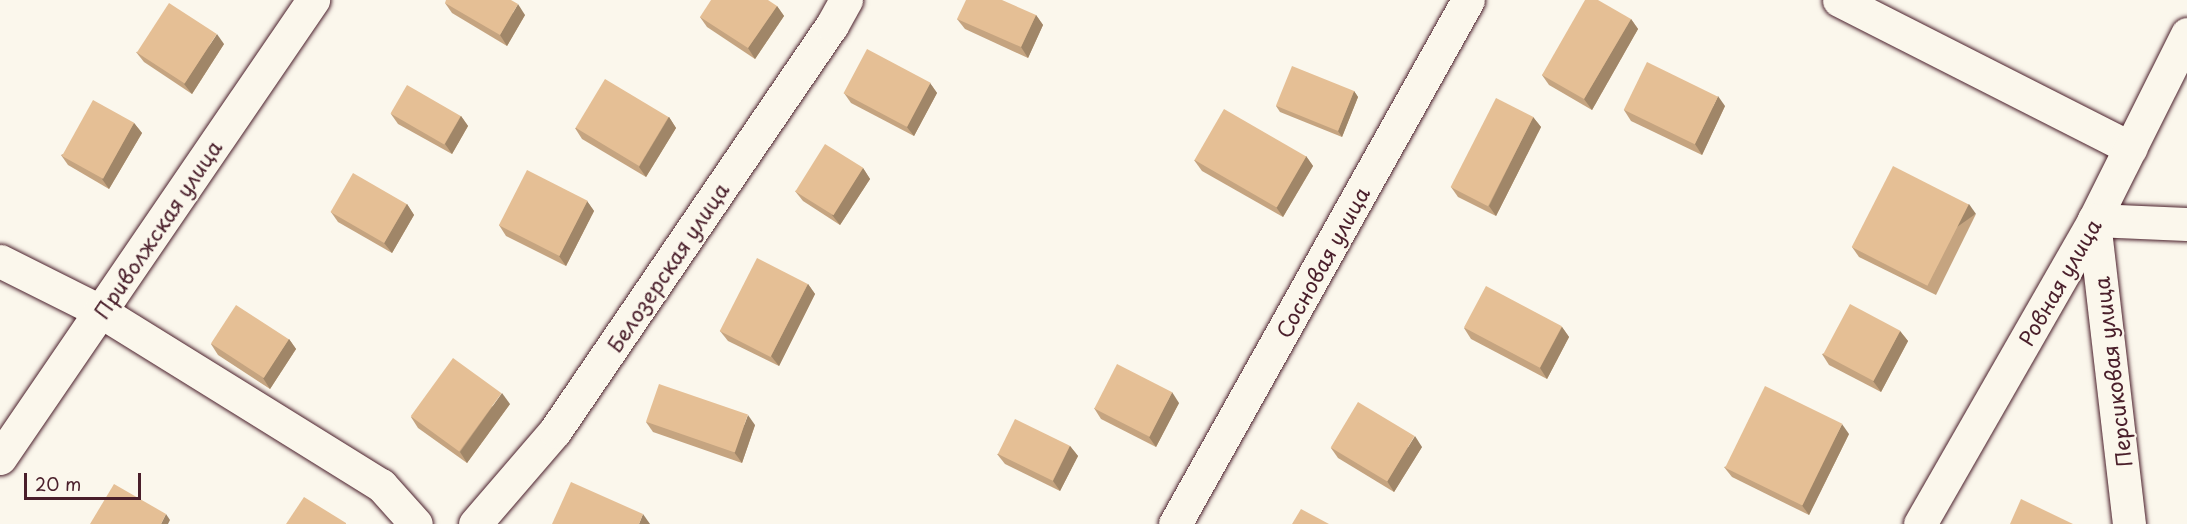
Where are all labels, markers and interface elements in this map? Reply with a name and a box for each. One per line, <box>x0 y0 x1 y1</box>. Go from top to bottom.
street label: Приволжская улица <box>88 135 226 323</box>
street label: Белозерская улица <box>601 177 733 357</box>
street label: Сосновая улица <box>1270 182 1374 342</box>
street label: Ровная улица <box>2012 214 2106 350</box>
street label: Персиковая улица <box>2088 275 2136 469</box>
scale bar <box>27 461 144 499</box>
text: 20 m <box>35 470 81 497</box>

